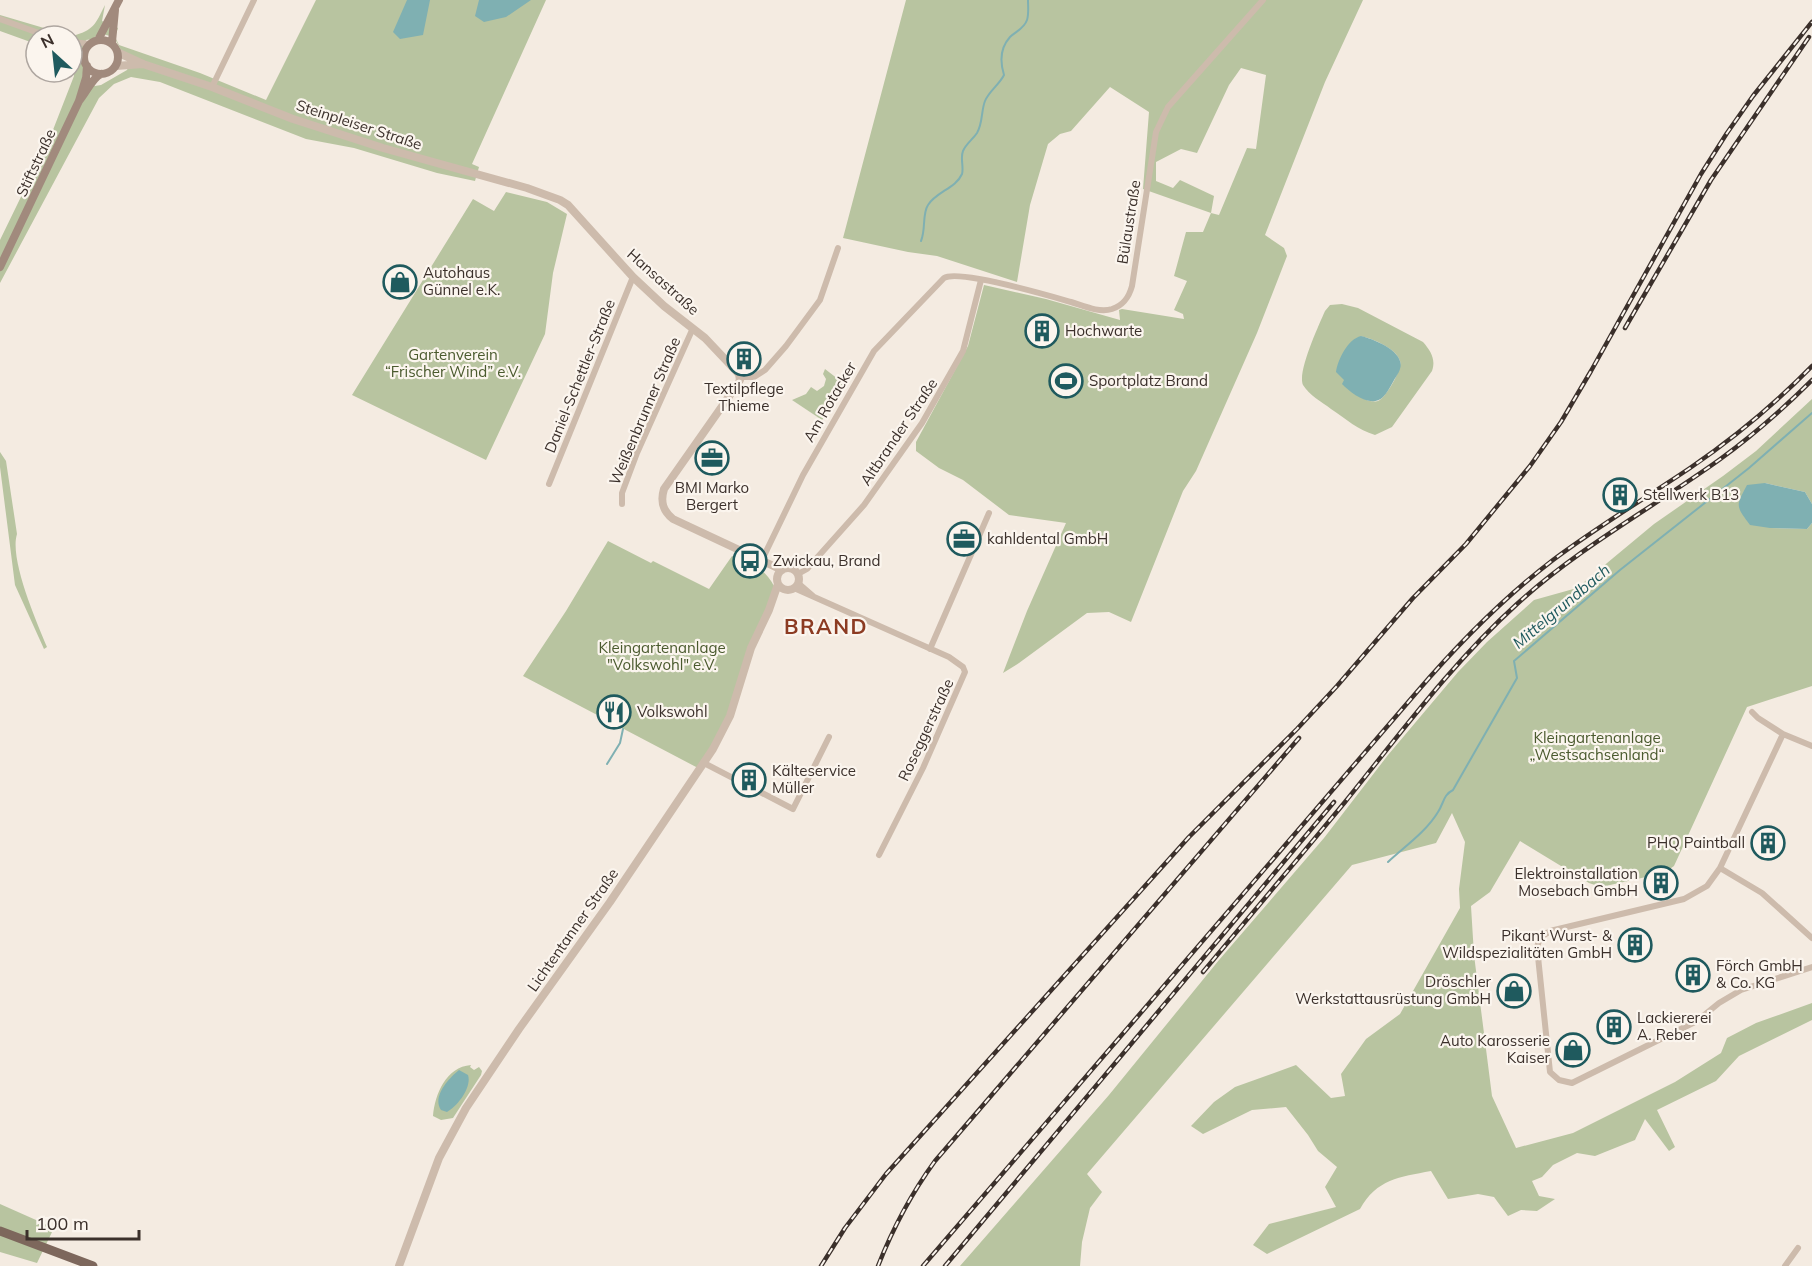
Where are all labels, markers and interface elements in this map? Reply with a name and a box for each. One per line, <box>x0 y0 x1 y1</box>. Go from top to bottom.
north arrow <box>24 24 84 84</box>
text: N <box>37 29 57 52</box>
street label: Steinpleiser Straße <box>294 95 424 154</box>
street label: Stiftstraße <box>12 126 60 200</box>
street label: Bülaustraße <box>1112 179 1145 265</box>
street label: Hansastraße <box>623 244 703 319</box>
place label: Autohaus Günnel e.K. <box>423 263 501 299</box>
shop icon: Autohaus Günnel e.K. <box>382 264 418 300</box>
street label: Daniel-Schettler-Straße <box>540 296 619 455</box>
building icon: Hochwarte <box>1024 313 1060 349</box>
place label: Hochwarte <box>1065 321 1142 340</box>
street label: Weißenbrunner Straße <box>605 334 684 488</box>
building icon: Textilpflege Thieme <box>726 341 762 377</box>
park label: Gartenverein “Frischer Wind” e.V. <box>385 345 521 381</box>
street label: Am Rotacker <box>799 358 860 445</box>
sports icon: Sportplatz Brand <box>1048 363 1084 399</box>
place label: Sportplatz Brand <box>1089 371 1208 390</box>
street label: Altbrander Straße <box>856 375 941 489</box>
place label: Textilpflege Thieme <box>704 379 784 415</box>
office icon: BMI Marko Bergert <box>694 440 730 476</box>
building icon: Stellwerk B13 <box>1602 477 1638 513</box>
place label: BMI Marko Bergert <box>675 478 749 514</box>
place label: Stellwerk B13 <box>1643 485 1739 504</box>
office icon: kahldental GmbH <box>946 521 982 557</box>
place label: kahldental GmbH <box>987 529 1108 548</box>
bus stop icon: Zwickau, Brand <box>732 543 768 579</box>
place label: Zwickau, Brand <box>773 551 881 570</box>
water label: Mittelgrundbach <box>1508 559 1614 653</box>
district label: BRAND <box>784 613 868 639</box>
park label: Kleingartenanlage "Volkswohl" e.V. <box>598 638 726 674</box>
street label: Roseggerstraße <box>894 676 958 784</box>
restaurant icon: Volkswohl <box>596 694 632 730</box>
place label: Volkswohl <box>637 702 707 721</box>
park label: Kleingartenanlage „Westsachsenland“ <box>1529 728 1665 764</box>
place label: Kälteservice Müller <box>772 761 856 797</box>
building icon: Kälteservice Müller <box>731 762 767 798</box>
building icon: PHQ Paintball <box>1750 825 1786 861</box>
place label: PHQ Paintball <box>1647 833 1745 852</box>
street label: Lichtentanner Straße <box>523 864 622 995</box>
place label: Elektroinstallation Mosebach GmbH <box>1514 864 1638 900</box>
building icon: Elektroinstallation Mosebach GmbH <box>1643 865 1679 901</box>
place label: Pikant Wurst- & Wildspezialitäten GmbH <box>1442 926 1613 962</box>
building icon: Pikant Wurst- & Wildspezialitäten GmbH <box>1617 927 1653 963</box>
place label: Förch GmbH & Co. KG <box>1716 956 1803 992</box>
building icon: Förch GmbH & Co. KG <box>1675 957 1711 993</box>
place label: Dröschler Werkstattausrüstung GmbH <box>1295 972 1492 1008</box>
shop icon: Dröschler Werkstattausrüstung GmbH <box>1496 973 1532 1009</box>
place label: Lackiererei A. Reber <box>1637 1008 1712 1044</box>
building icon: Lackiererei A. Reber <box>1596 1009 1632 1045</box>
place label: Auto Karosserie Kaiser <box>1440 1031 1551 1067</box>
shop icon: Auto Karosserie Kaiser <box>1555 1032 1591 1068</box>
scale bar <box>27 1203 140 1241</box>
text: 100 m <box>36 1212 89 1235</box>

